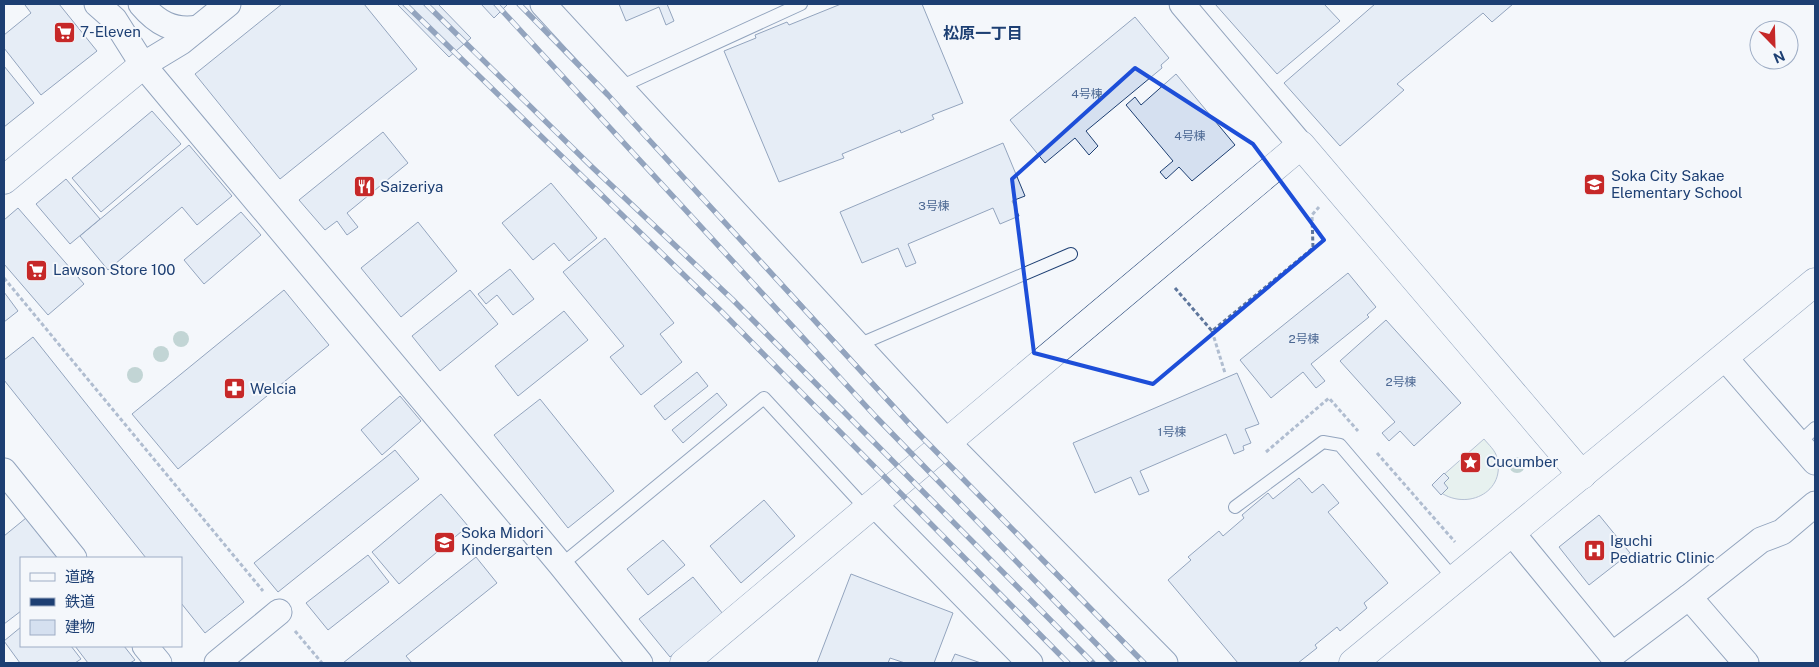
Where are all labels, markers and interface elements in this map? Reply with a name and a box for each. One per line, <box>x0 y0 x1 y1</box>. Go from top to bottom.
supermarket icon: 7-Eleven <box>52 20 76 44</box>
north arrow <box>1749 20 1799 70</box>
place label: 7-Eleven <box>80 23 141 40</box>
district label: 松原一丁目 <box>943 24 1023 43</box>
text: N <box>1771 47 1787 66</box>
house number: 4号棟 <box>1071 87 1103 101</box>
house number: 4号棟 <box>1174 129 1206 143</box>
place label: Soka City Sakae Elementary School <box>1611 167 1743 201</box>
school or university icon: Soka City Sakae Elementary School <box>1583 173 1607 197</box>
restaurant icon: Saizeriya <box>352 175 376 199</box>
place label: Saizeriya <box>380 178 443 195</box>
house number: 3号棟 <box>918 199 950 213</box>
supermarket icon: Lawson Store 100 <box>25 258 49 282</box>
place label: Lawson Store 100 <box>53 261 175 278</box>
house number: 2号棟 <box>1288 332 1320 346</box>
house number: 2号棟 <box>1385 375 1417 389</box>
pharmacy icon: Welcia <box>222 377 246 401</box>
place label: Welcia <box>250 380 296 397</box>
house number: 1号棟 <box>1158 425 1186 439</box>
place icon: Cucumber <box>1458 450 1482 474</box>
place label: Cucumber <box>1486 453 1558 470</box>
place label: Soka Midori Kindergarten <box>461 524 553 558</box>
school or university icon: Soka Midori Kindergarten <box>433 530 457 554</box>
place label: Iguchi Pediatric Clinic <box>1610 532 1715 566</box>
hospital icon: Iguchi Pediatric Clinic <box>1582 538 1606 562</box>
legend <box>20 557 182 647</box>
text: 道路 <box>65 568 95 585</box>
text: 鉄道 <box>65 593 95 610</box>
text: 建物 <box>65 618 95 635</box>

